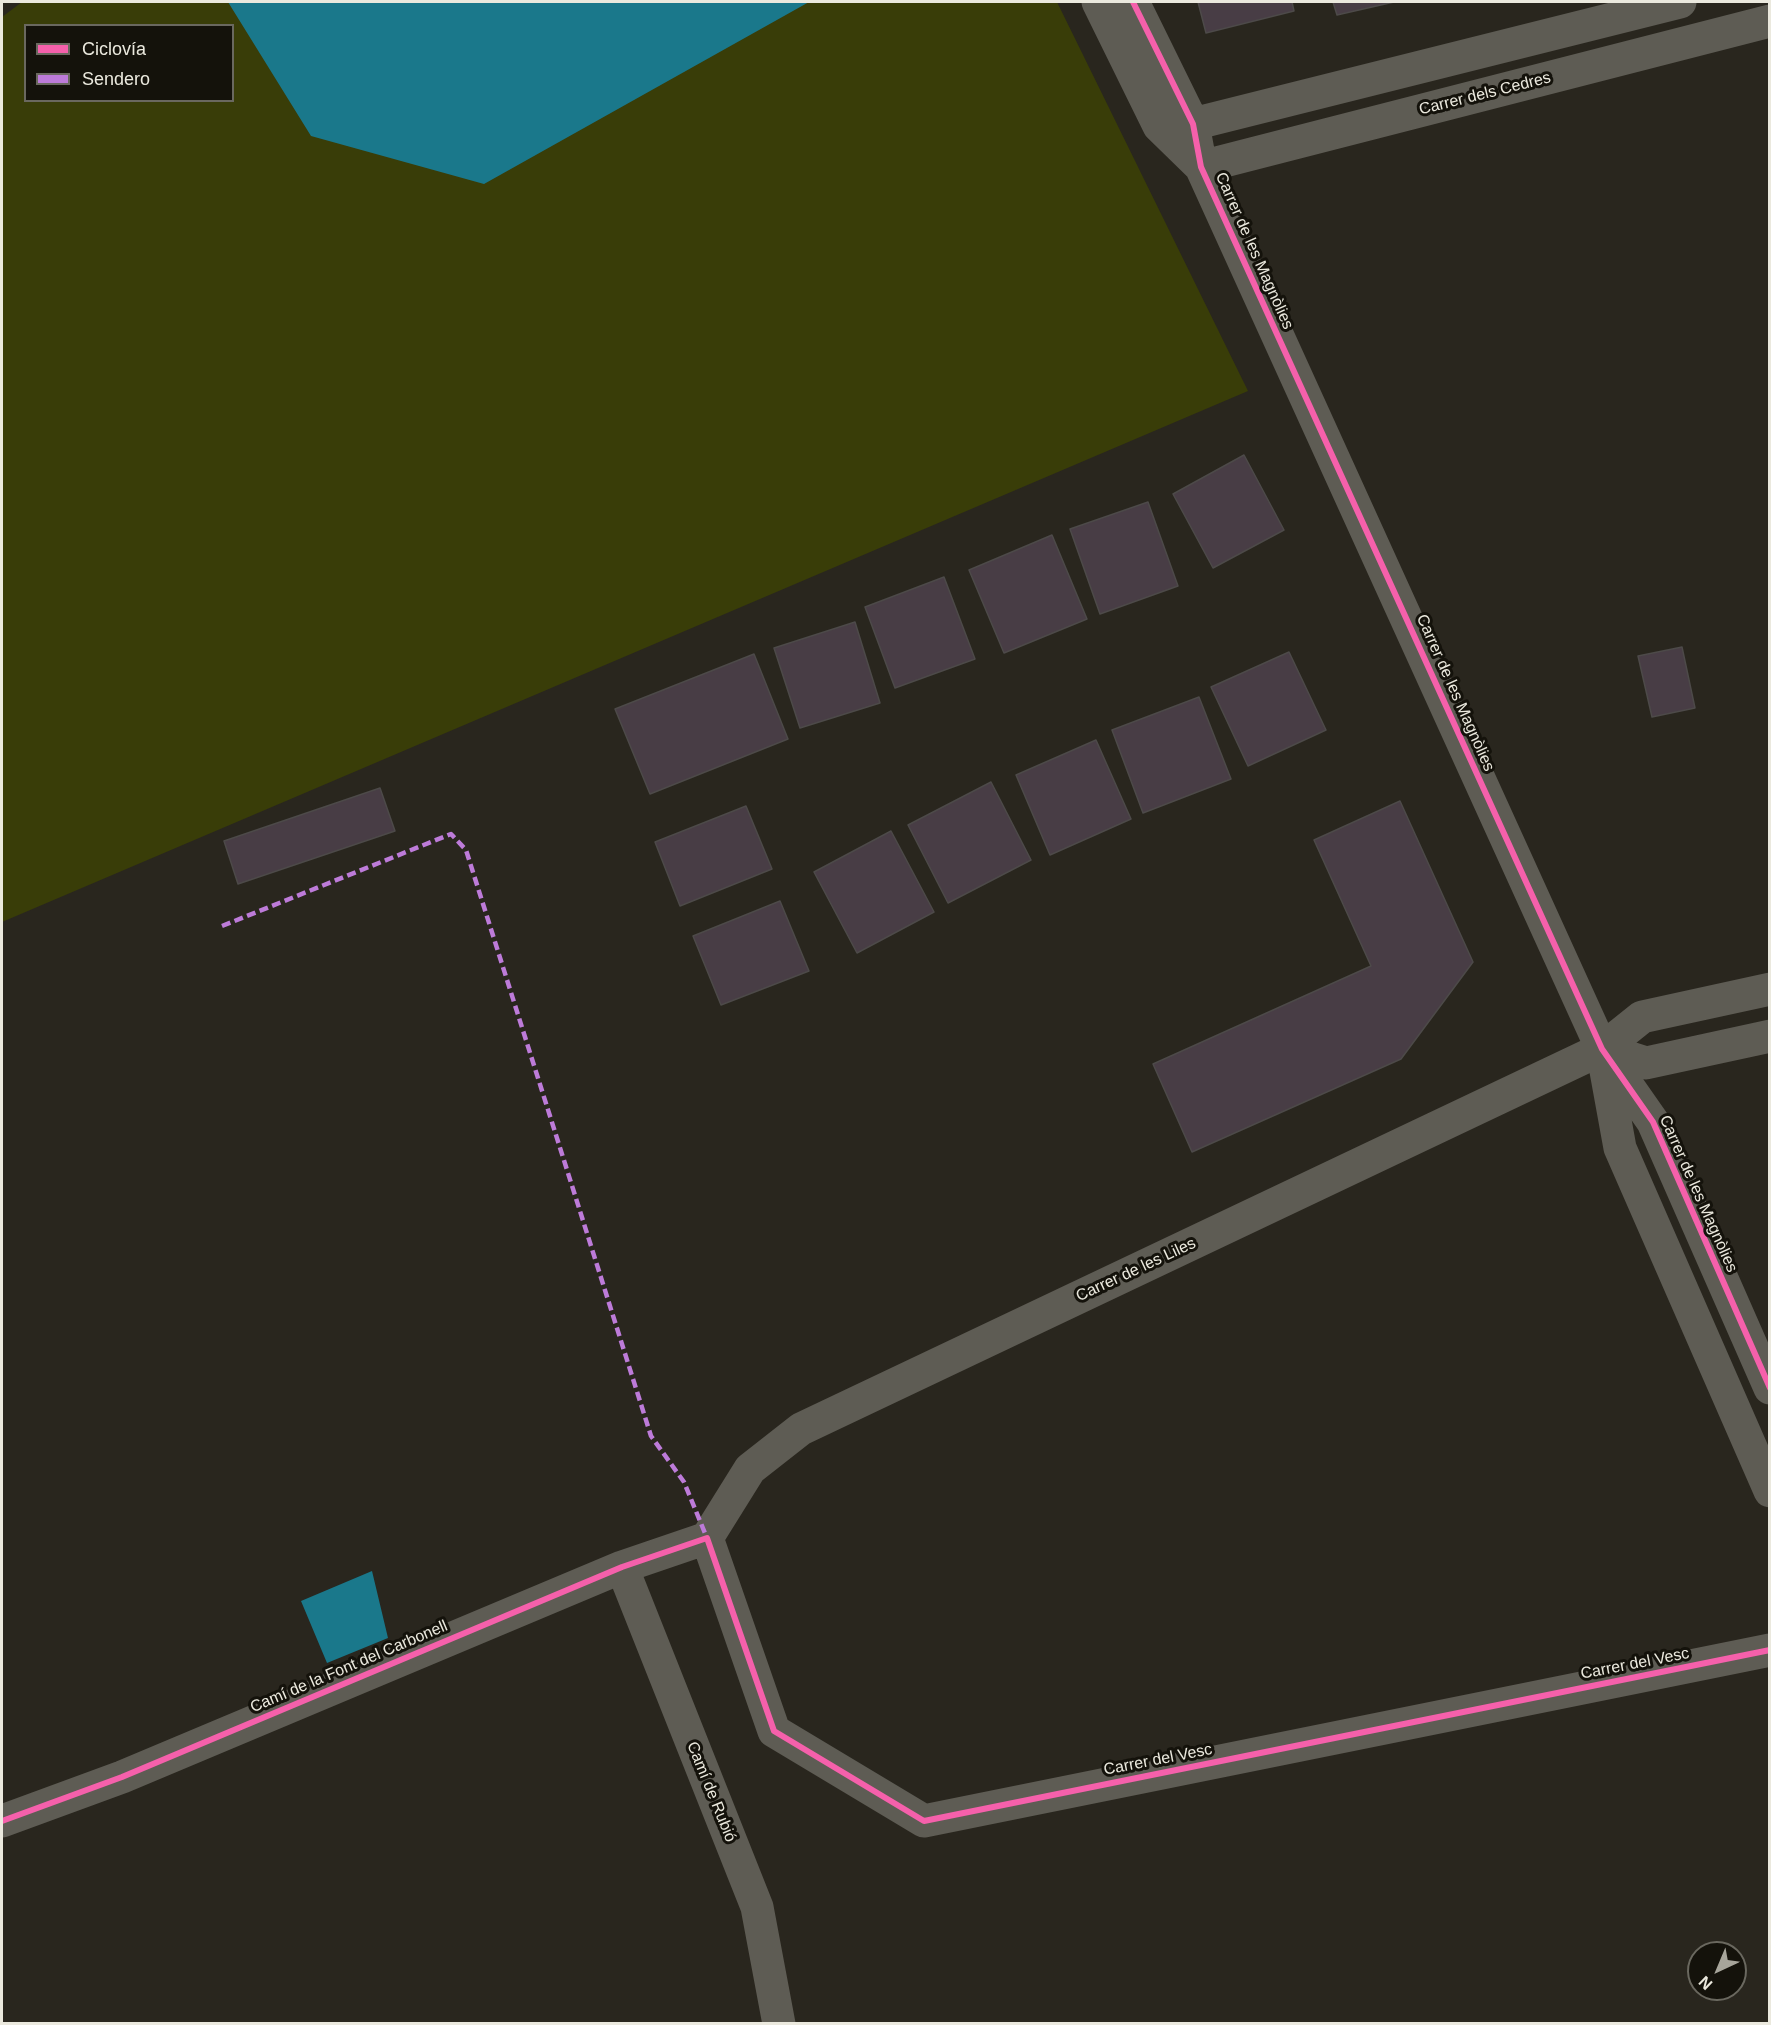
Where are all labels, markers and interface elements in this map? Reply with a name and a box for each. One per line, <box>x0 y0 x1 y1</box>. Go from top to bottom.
legend <box>24 24 234 102</box>
text: Ciclovía <box>82 39 146 59</box>
street label: Carrer dels Cedres <box>1417 68 1553 120</box>
text: Sendero <box>82 69 150 89</box>
street label: Carrer de les Magnòlies <box>1211 170 1297 332</box>
street label: Carrer de les Magnòlies <box>1412 612 1498 774</box>
street label: Carrer de les Magnòlies <box>1655 1113 1741 1275</box>
street label: Carrer de les Liles <box>1073 1234 1199 1306</box>
street label: Camí de la Font del Carbonell <box>247 1617 451 1717</box>
street label: Carrer del Vesc <box>1579 1644 1691 1684</box>
street label: Camí de Rubió <box>682 1739 740 1845</box>
street label: Carrer del Vesc <box>1102 1740 1214 1780</box>
north arrow <box>1687 1941 1747 2001</box>
text: N <box>1695 1973 1716 1993</box>

